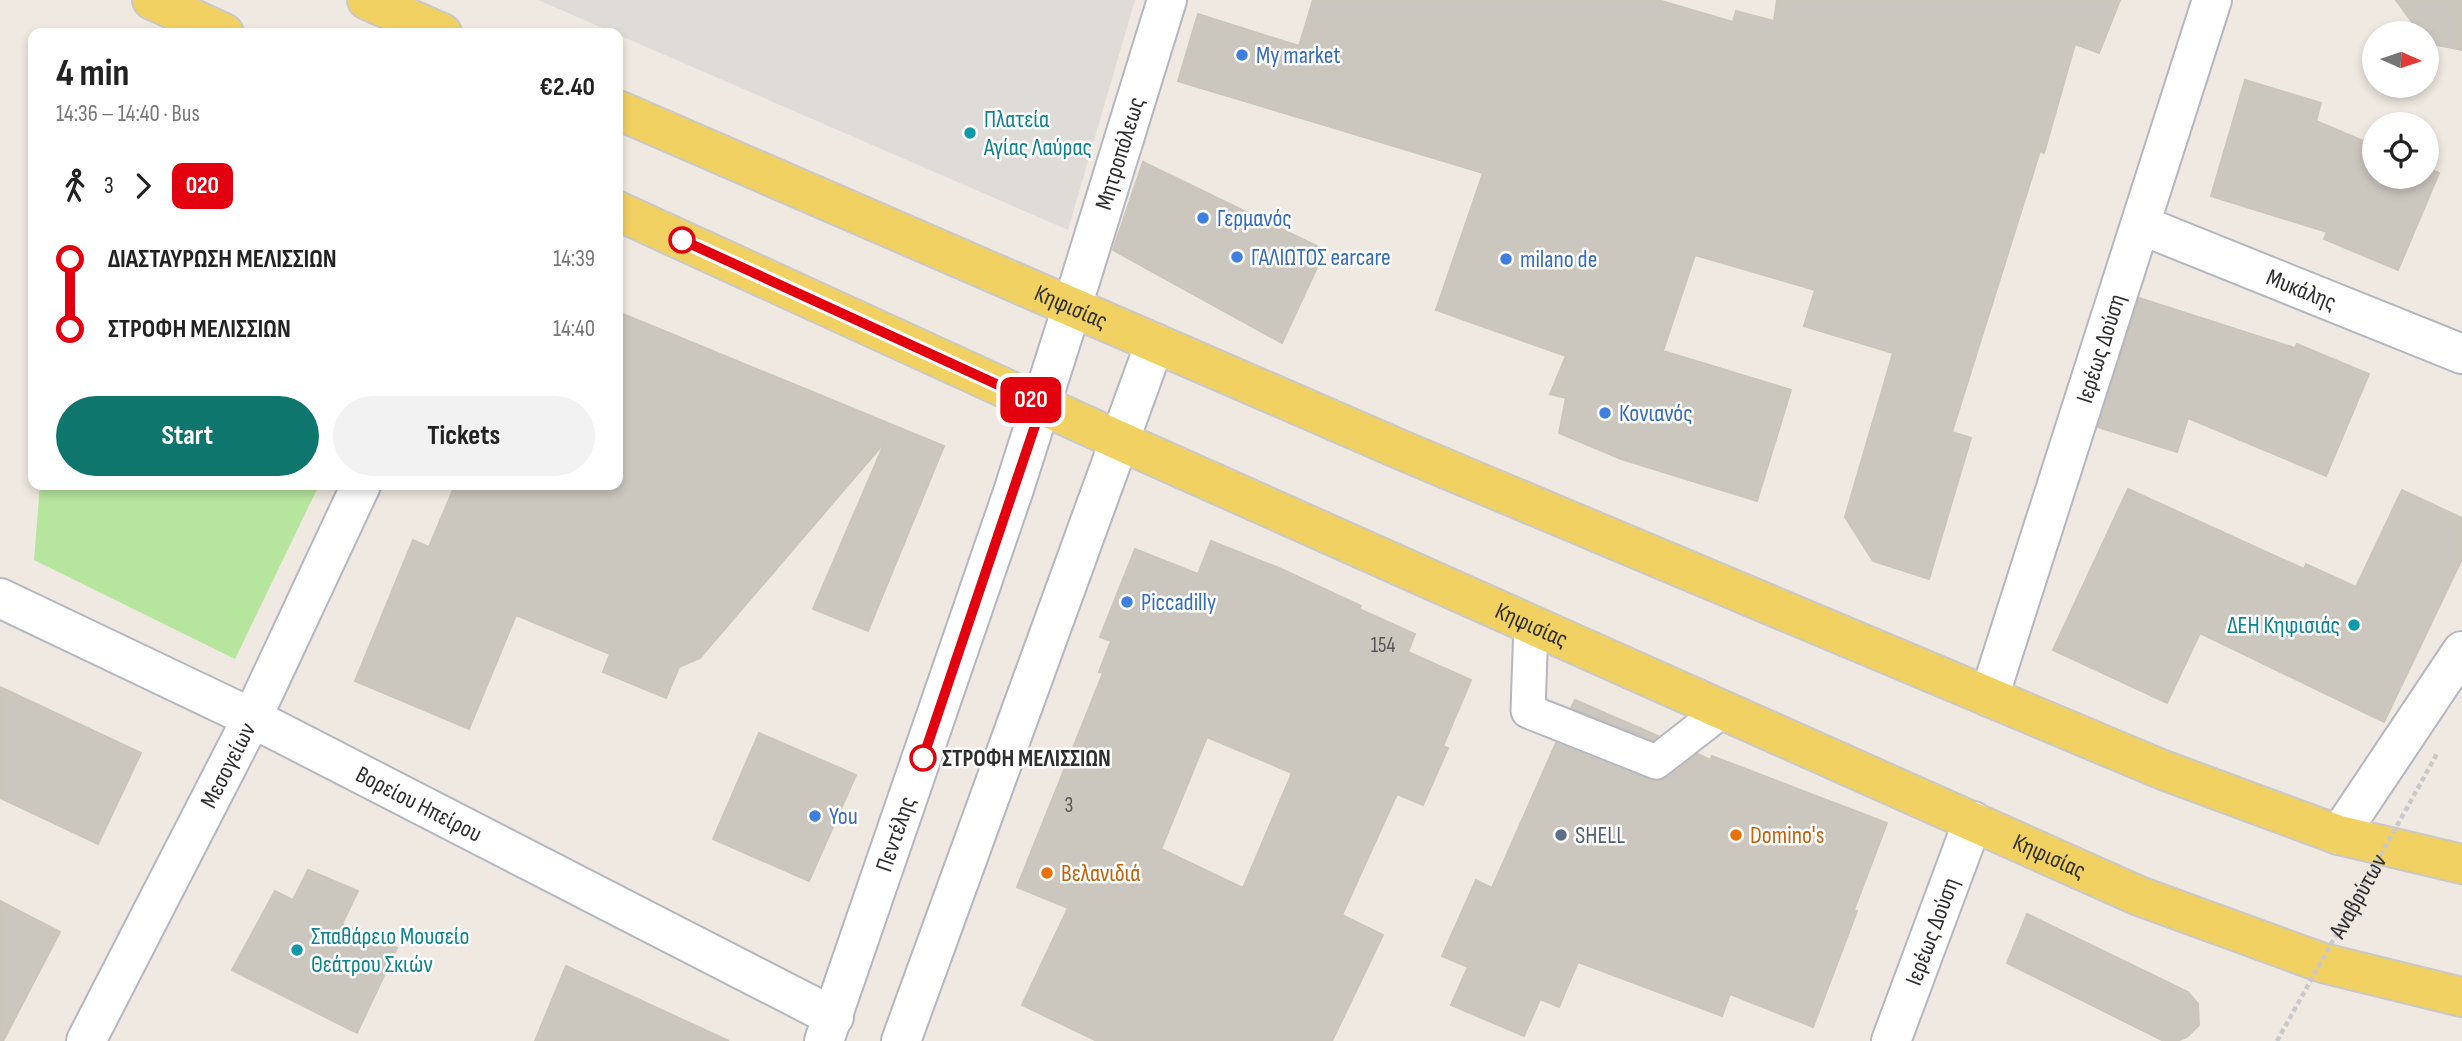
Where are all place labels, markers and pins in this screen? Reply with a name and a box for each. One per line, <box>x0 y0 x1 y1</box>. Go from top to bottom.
place label: My market <box>1256 41 1341 70</box>
marker: My market <box>1234 47 1250 63</box>
place label: Πλατεία Αγίας Λαύρας <box>983 105 1092 162</box>
marker: Πλατεία Αγίας Λαύρας <box>962 125 978 141</box>
place label: Γερμανός <box>1217 204 1292 233</box>
marker: Γερμανός <box>1195 210 1211 226</box>
unlabelled marker <box>669 227 695 253</box>
place label: ΓΑΛΙΩΤΟΣ earcare <box>1251 243 1391 272</box>
place label: milano de <box>1520 245 1597 274</box>
marker: ΓΑΛΙΩΤΟΣ earcare <box>1229 249 1245 265</box>
marker: milano de <box>1498 251 1514 267</box>
place label: Κονιανός <box>1619 399 1693 428</box>
marker: Κονιανός <box>1597 405 1613 421</box>
place label: Piccadilly <box>1141 588 1216 617</box>
marker: Piccadilly <box>1119 594 1135 610</box>
place label: ΔΕΗ Κηφισιάς <box>2227 611 2340 640</box>
marker: ΔΕΗ Κηφισιάς <box>2346 617 2362 633</box>
place label: ΣΤΡΟΦΗ ΜΕΛΙΣΣΙΩΝ <box>942 744 1111 773</box>
marker: ΣΤΡΟΦΗ ΜΕΛΙΣΣΙΩΝ <box>910 745 936 771</box>
place label: You <box>829 802 858 831</box>
marker: You <box>807 808 823 824</box>
place label: SHELL <box>1575 821 1625 850</box>
place label: Domino's <box>1750 821 1824 850</box>
marker: SHELL <box>1553 827 1569 843</box>
marker: Domino's <box>1728 827 1744 843</box>
place label: Βελανιδιά <box>1061 859 1140 888</box>
marker: Βελανιδιά <box>1039 865 1055 881</box>
place label: Σπαθάρειο Μουσείο Θεάτρου Σκιών <box>311 922 469 979</box>
marker: Σπαθάρειο Μουσείο Θεάτρου Σκιών <box>289 942 305 958</box>

